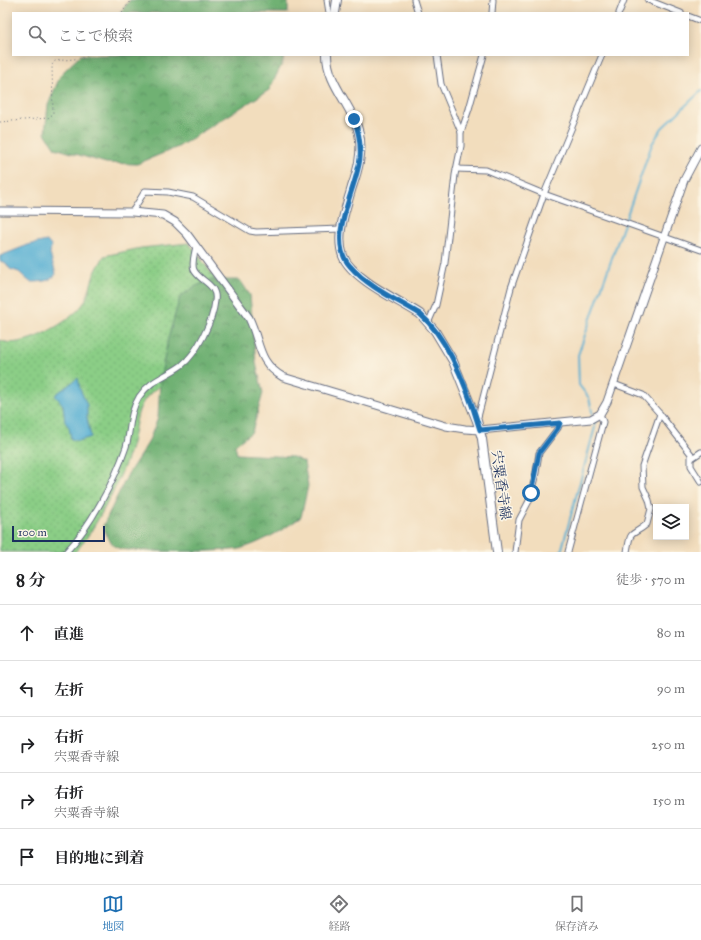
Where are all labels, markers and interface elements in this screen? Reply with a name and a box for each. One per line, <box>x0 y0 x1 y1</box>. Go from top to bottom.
search box <box>12 12 689 56</box>
icon: search <box>26 23 48 45</box>
text: ここで検索 <box>58 27 133 45</box>
route end <box>345 110 363 128</box>
street label: 宍粟香寺線 <box>488 449 514 521</box>
route start <box>522 484 540 502</box>
map controls <box>653 504 689 540</box>
button: layers <box>653 504 689 540</box>
scale bar <box>12 524 105 543</box>
text: 100 m <box>18 526 47 539</box>
text: 8 分 <box>16 570 46 591</box>
text: 徒歩 · 570 m <box>616 572 685 588</box>
icon: ahead <box>16 622 38 644</box>
text: 直進 <box>54 625 84 643</box>
text: 80 m <box>657 625 685 641</box>
icon: left <box>16 678 38 700</box>
text: 左折 <box>54 681 84 699</box>
text: 90 m <box>657 681 685 697</box>
text: 右折 <box>54 728 84 746</box>
icon: right <box>16 734 38 756</box>
text: 250 m <box>651 737 685 753</box>
text: 宍粟香寺線 <box>54 749 119 765</box>
text: 右折 <box>54 784 84 802</box>
icon: right <box>16 790 38 812</box>
text: 150 m <box>653 793 685 809</box>
text: 宍粟香寺線 <box>54 805 119 821</box>
icon: arrive <box>16 846 38 868</box>
text: 目的地に到着 <box>54 849 144 867</box>
tab: 地図 <box>102 893 124 933</box>
tab: 経路 <box>328 893 350 933</box>
tab: 保存済み <box>555 893 599 933</box>

